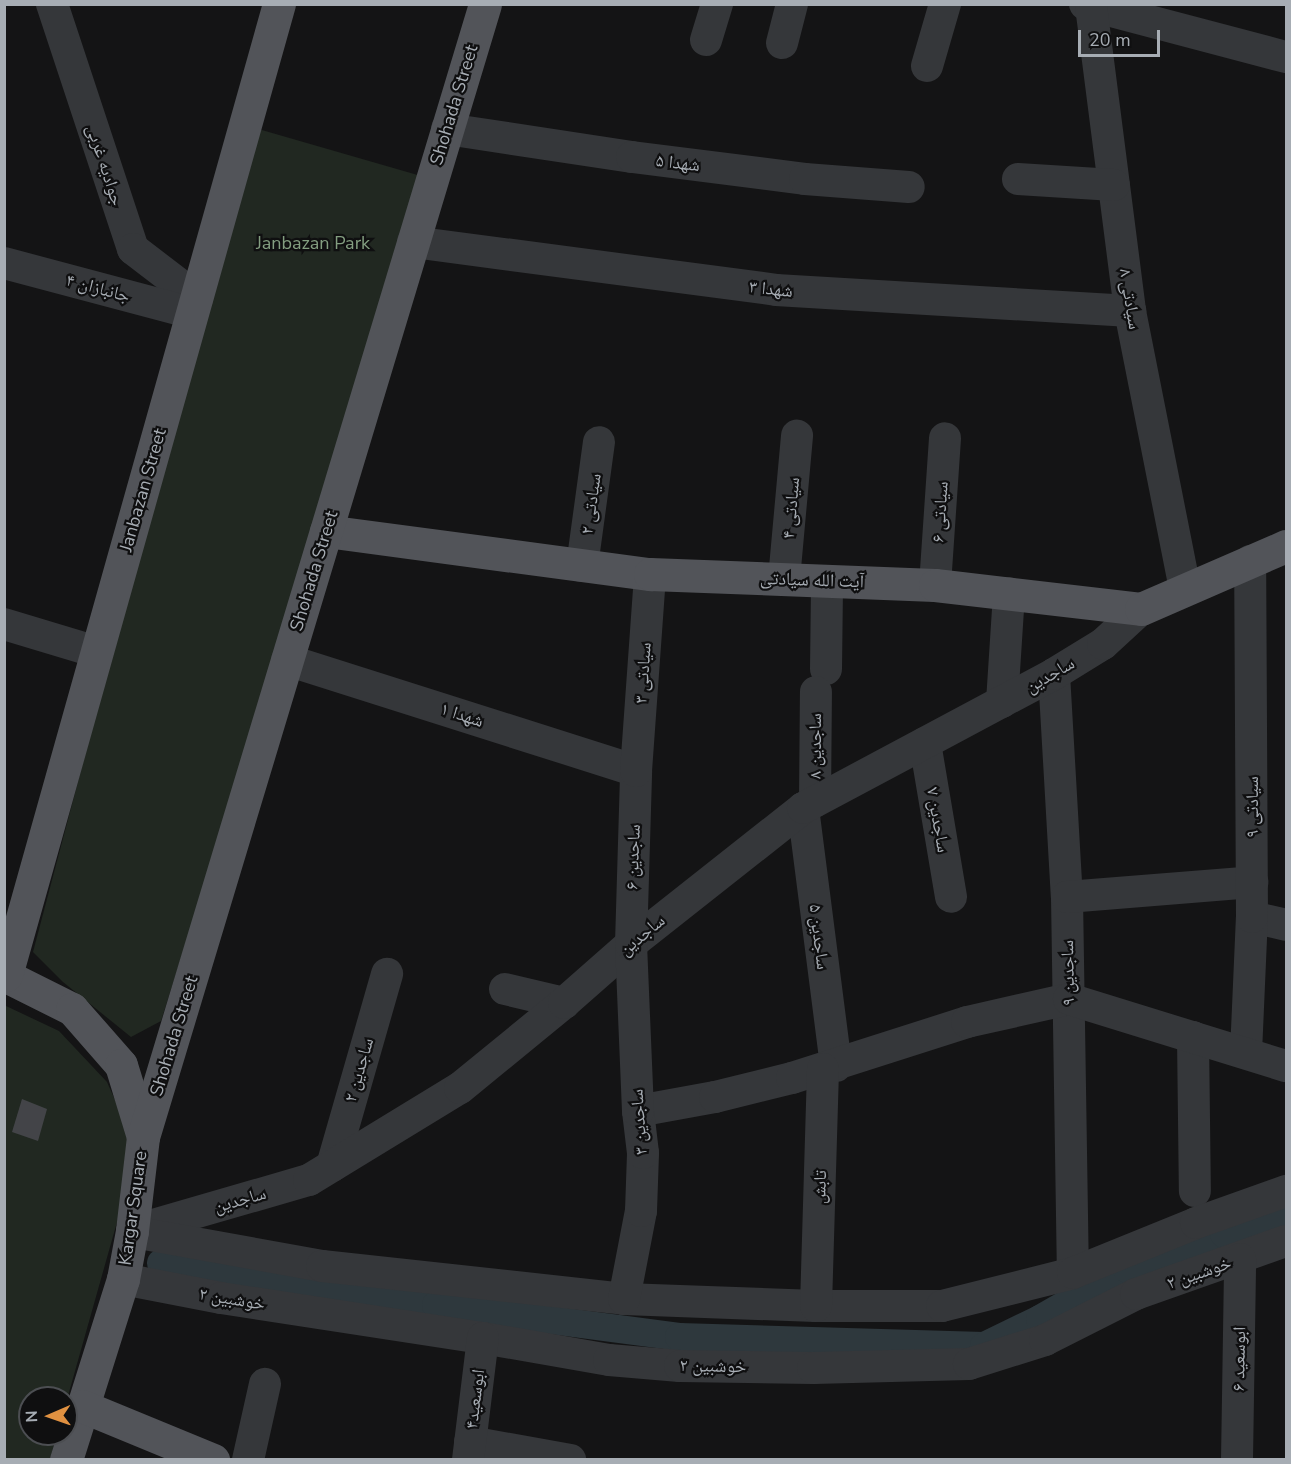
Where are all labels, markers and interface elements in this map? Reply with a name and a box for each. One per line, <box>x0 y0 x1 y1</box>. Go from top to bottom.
scale bar <box>1081 18 1164 56</box>
text: 20 m <box>1089 28 1131 52</box>
street label: Shohada Street <box>425 42 483 168</box>
street label: جوادیه غربی <box>82 122 128 208</box>
street label: شهدا ۵ <box>655 150 701 176</box>
park label: Janbazan Park <box>256 232 370 254</box>
street label: سیادتی ۸ <box>1115 267 1145 331</box>
street label: جانبازان ۴ <box>64 269 132 307</box>
street label: شهدا ۳ <box>748 276 794 302</box>
street label: Janbazan Street <box>115 426 171 554</box>
street label: سیادتی ۲ <box>576 472 606 536</box>
street label: سیادتی ۴ <box>778 476 804 540</box>
street label: سیادتی ۶ <box>927 481 953 543</box>
street label: Shohada Street <box>285 508 343 634</box>
street label: آیت الله سیادتی <box>760 567 864 593</box>
street label: سیادتی ۳ <box>630 642 656 704</box>
street label: ساجدین <box>1022 652 1078 698</box>
street label: شهدا ۱ <box>438 698 486 732</box>
street label: ساجدین ۸ <box>804 713 826 779</box>
street label: سیادتی ۹ <box>1241 776 1263 838</box>
street label: ساجدین ۷ <box>922 786 954 854</box>
street label: ساجدین ۶ <box>621 824 645 890</box>
street label: ساجدین ۵ <box>804 903 834 971</box>
street label: ساجدین <box>615 910 669 960</box>
street label: ساجدین ۹ <box>1057 940 1079 1006</box>
street label: Shohada Street <box>145 973 203 1099</box>
street label: ساجدین ۲ <box>340 1035 378 1105</box>
street label: ساجدین ۳ <box>626 1088 652 1156</box>
street label: Kargar Square <box>114 1149 152 1267</box>
street label: تابش <box>809 1170 831 1204</box>
street label: ساجدین <box>212 1182 268 1218</box>
street label: خوشبین ۲ <box>1164 1252 1234 1294</box>
street label: خوشبین ۲ <box>197 1283 267 1315</box>
street label: ابوسعید ۶ <box>1228 1326 1250 1392</box>
street label: خوشبین ۲ <box>679 1355 747 1377</box>
street label: ابوسعید۴ <box>461 1368 489 1430</box>
north arrow <box>18 1386 78 1446</box>
text: N <box>21 1410 43 1423</box>

